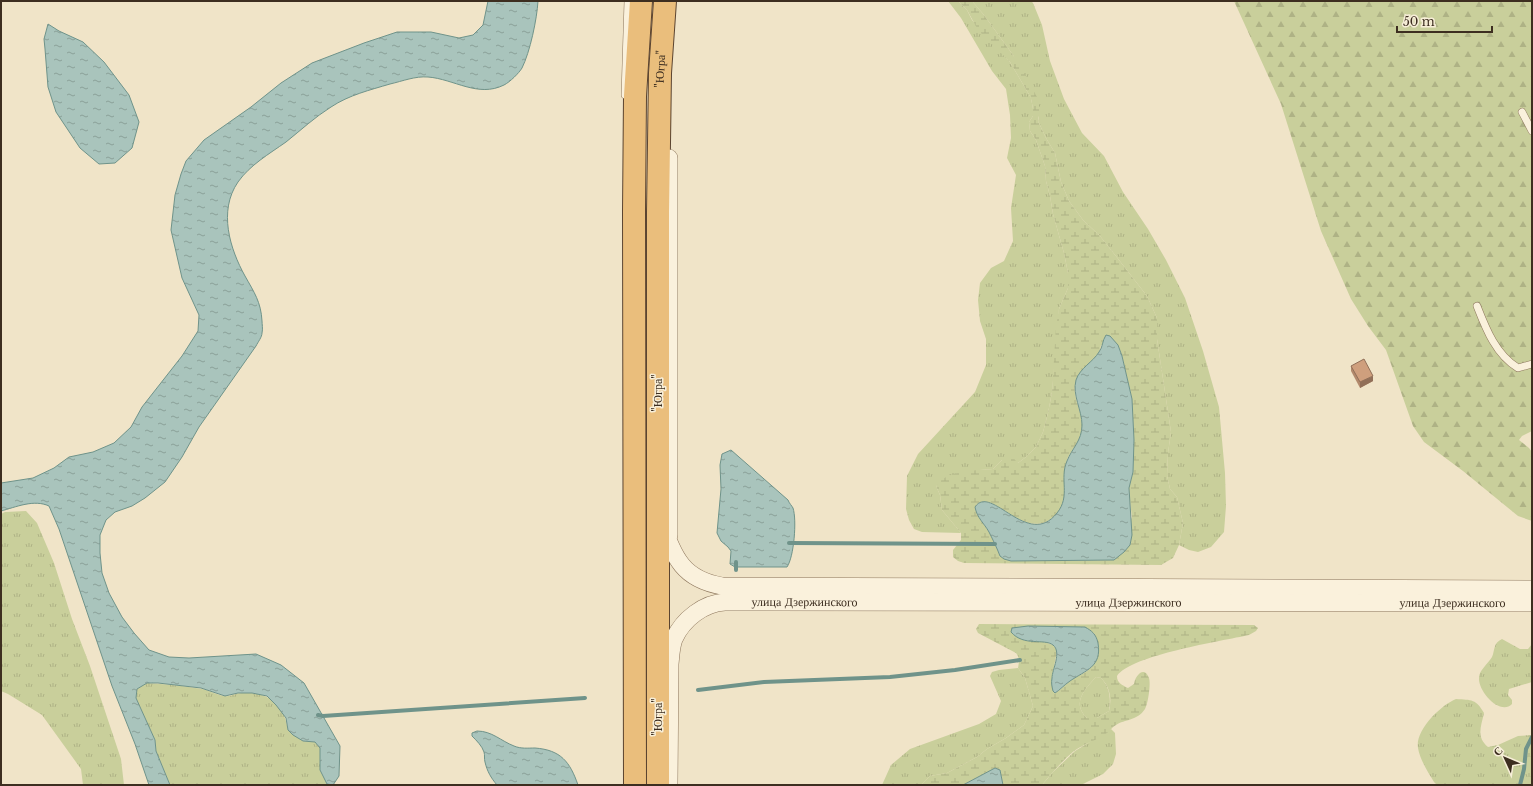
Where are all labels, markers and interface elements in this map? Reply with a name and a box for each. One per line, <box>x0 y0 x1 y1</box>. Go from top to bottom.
scale bar <box>1397 8 1492 34</box>
text: 50 m <box>1403 14 1435 29</box>
street label: "Югра" <box>652 50 669 88</box>
street label: "Югра" <box>650 374 665 412</box>
street label: улица Дзержинского <box>752 594 858 609</box>
street label: улица Дзержинского <box>1076 594 1182 610</box>
street label: улица Дзержинского <box>1400 595 1506 610</box>
street label: "Югра" <box>650 698 665 736</box>
north arrow <box>1485 738 1525 778</box>
text: С <box>1490 743 1506 759</box>

